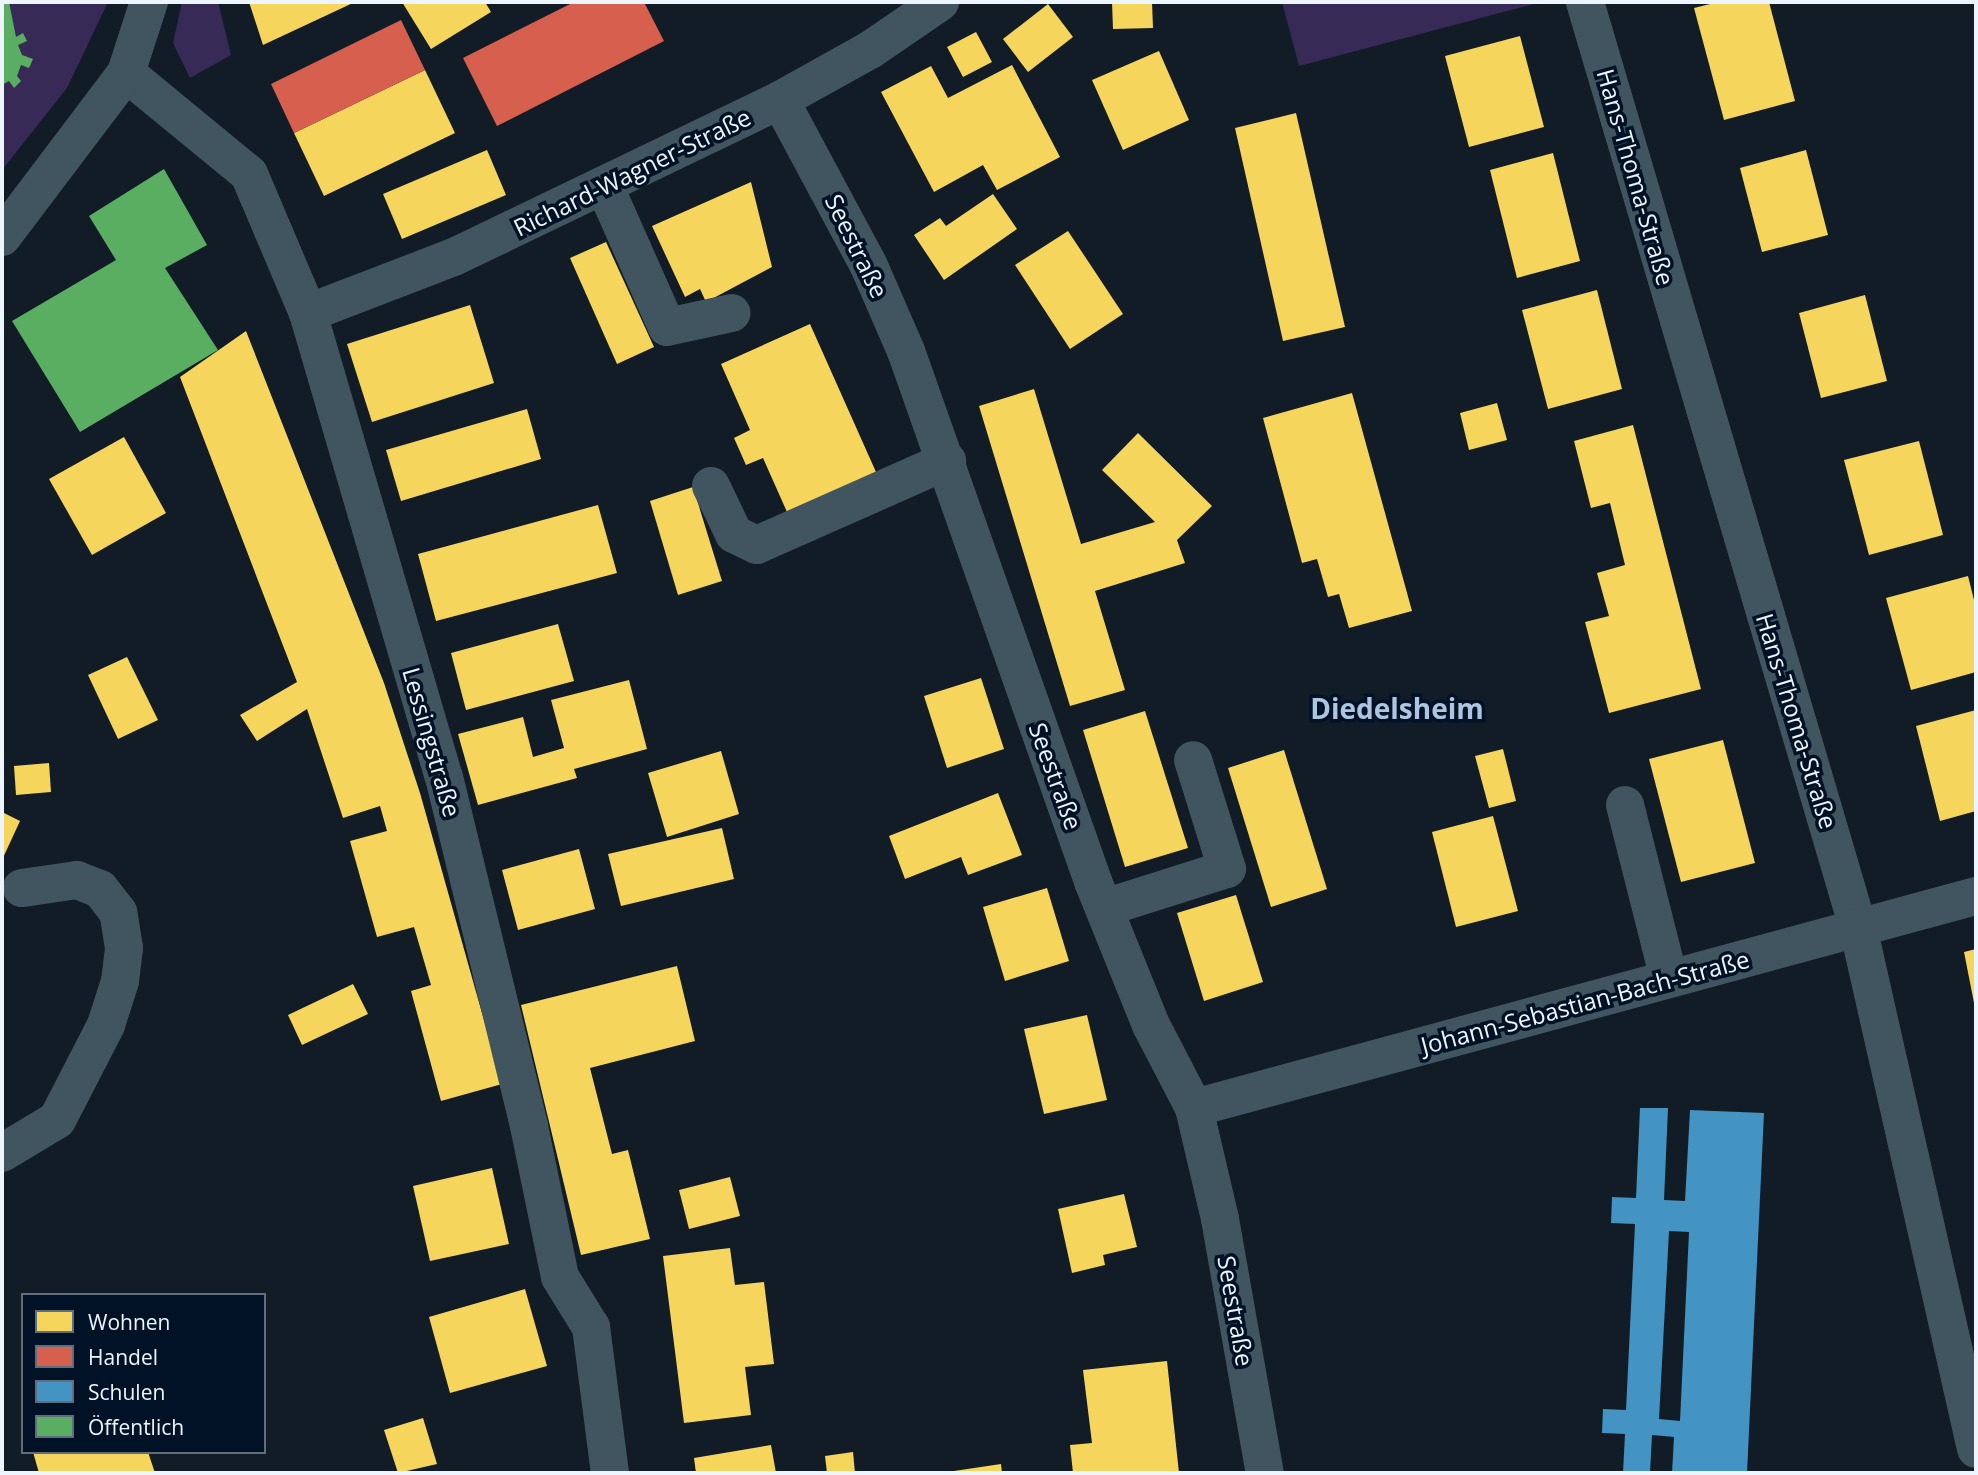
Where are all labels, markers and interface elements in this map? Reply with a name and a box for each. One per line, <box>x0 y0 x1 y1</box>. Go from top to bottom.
street label: Hans-Thoma-Straße <box>1591 65 1681 289</box>
street label: Richard-Wagner-Straße <box>509 102 755 242</box>
street label: Seestraße <box>820 190 894 302</box>
street label: Hans-Thoma-Straße <box>1751 610 1843 832</box>
street label: Lessingstraße <box>397 664 467 820</box>
district label: Diedelsheim <box>1310 691 1484 725</box>
street label: Seestraße <box>1023 719 1089 833</box>
street label: Johann-Sebastian-Bach-Straße <box>1418 944 1752 1060</box>
street label: Seestraße <box>1212 1254 1260 1368</box>
legend <box>21 1293 266 1454</box>
text: Wohnen <box>88 1308 170 1336</box>
text: Handel <box>88 1343 158 1371</box>
text: Schulen <box>88 1378 165 1406</box>
text: Öffentlich <box>88 1413 184 1441</box>

